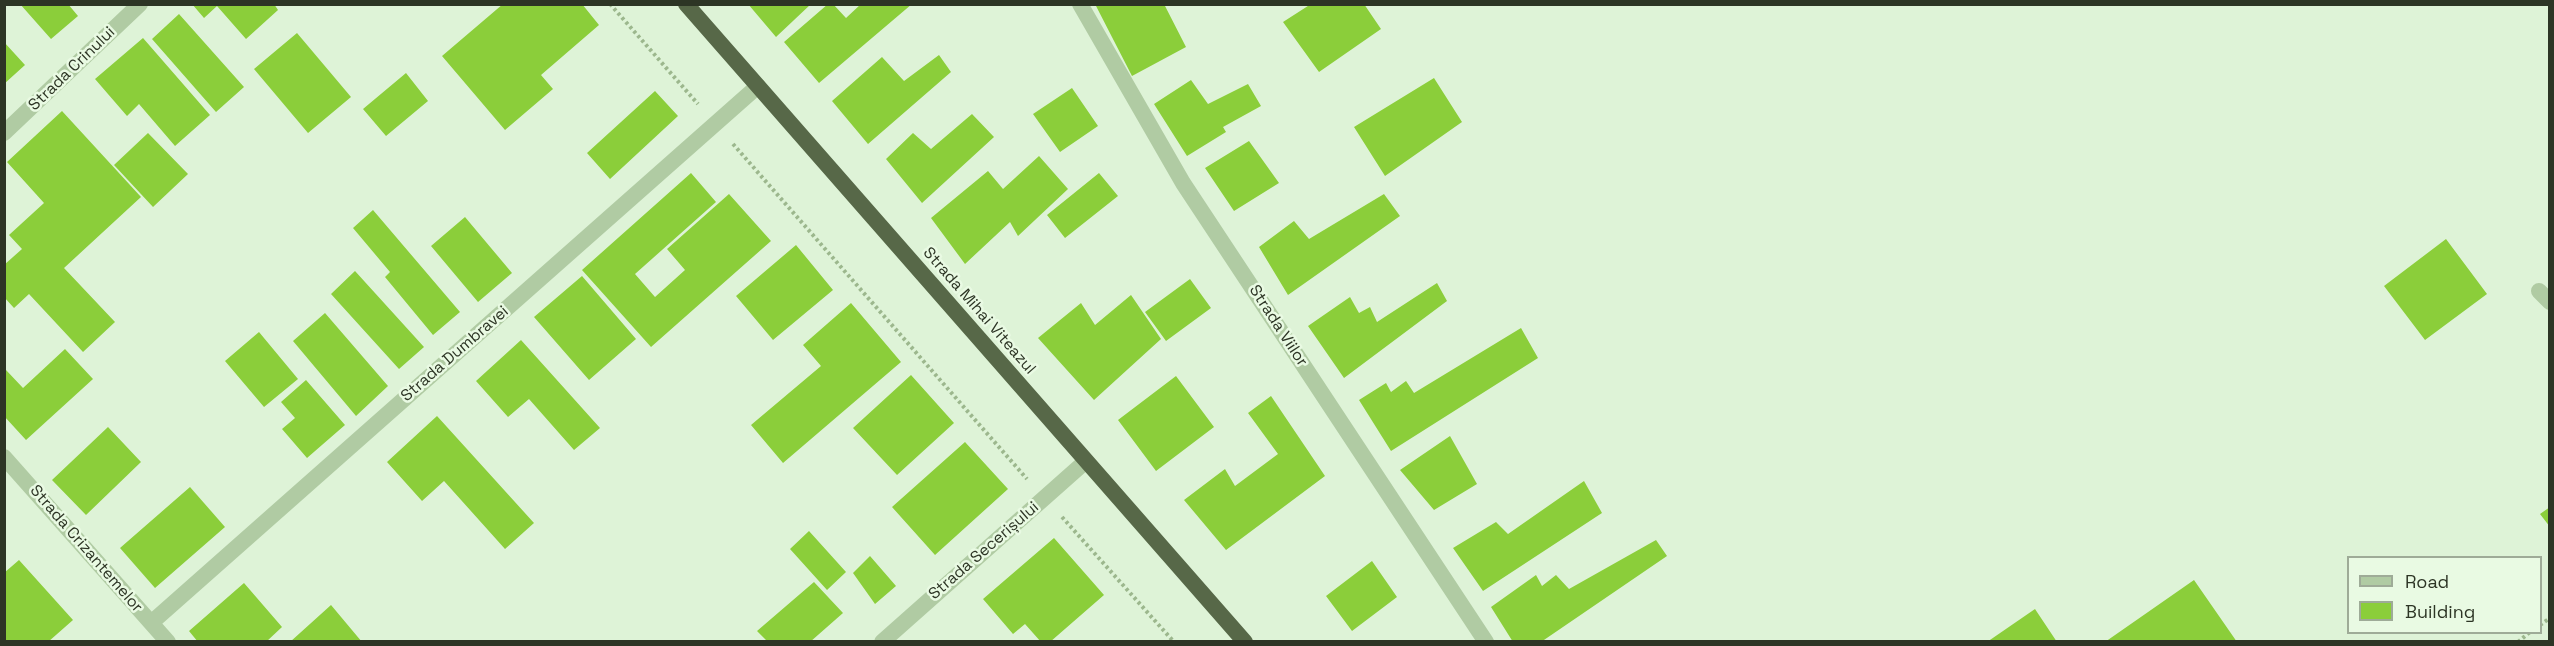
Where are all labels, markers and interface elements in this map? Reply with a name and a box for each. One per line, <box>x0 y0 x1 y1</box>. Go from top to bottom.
street label: Strada Crinului <box>25 23 119 115</box>
street label: Strada Mihai Viteazul <box>919 244 1039 378</box>
street label: Strada Viilor <box>1245 282 1311 370</box>
street label: Strada Dumbravei <box>397 302 513 406</box>
street label: Strada Crizantemelor <box>25 481 147 617</box>
street label: Strada Secerișului <box>925 498 1043 604</box>
legend <box>2347 556 2542 634</box>
text: Road <box>2405 570 2449 593</box>
text: Building <box>2405 600 2475 623</box>

